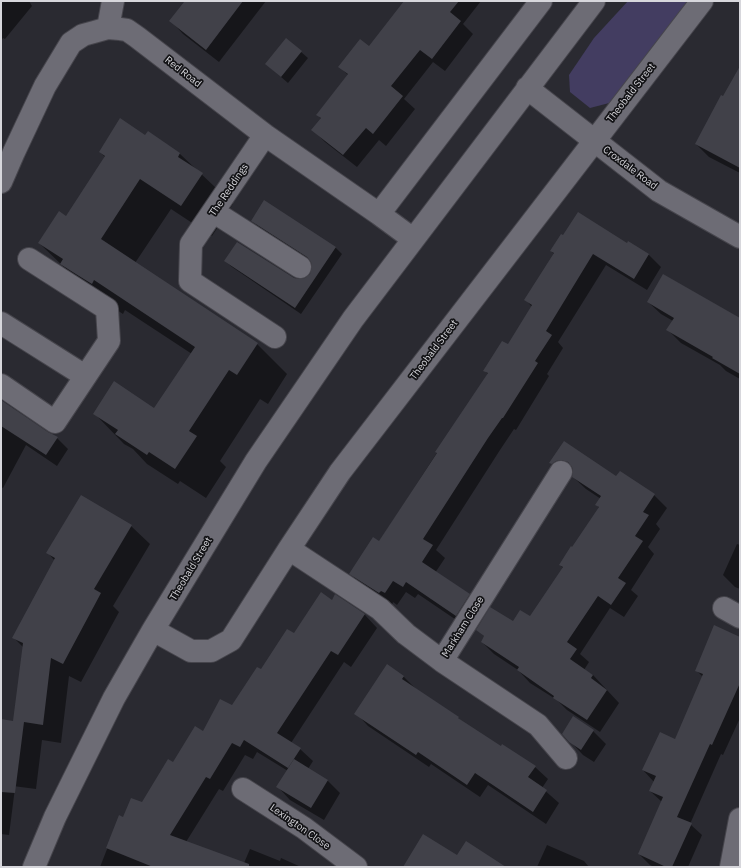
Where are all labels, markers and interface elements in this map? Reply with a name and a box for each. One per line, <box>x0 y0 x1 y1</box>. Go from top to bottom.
street label: Red Road <box>162 54 204 90</box>
street label: Theobald Street <box>604 61 658 125</box>
street label: Croxdale Road <box>600 144 660 192</box>
street label: The Reddings <box>207 161 251 219</box>
street label: Theobald Street <box>408 318 460 382</box>
street label: Theobald Street <box>167 535 215 603</box>
street label: Markham Close <box>440 594 486 660</box>
street label: Lexington Close <box>268 802 332 852</box>

